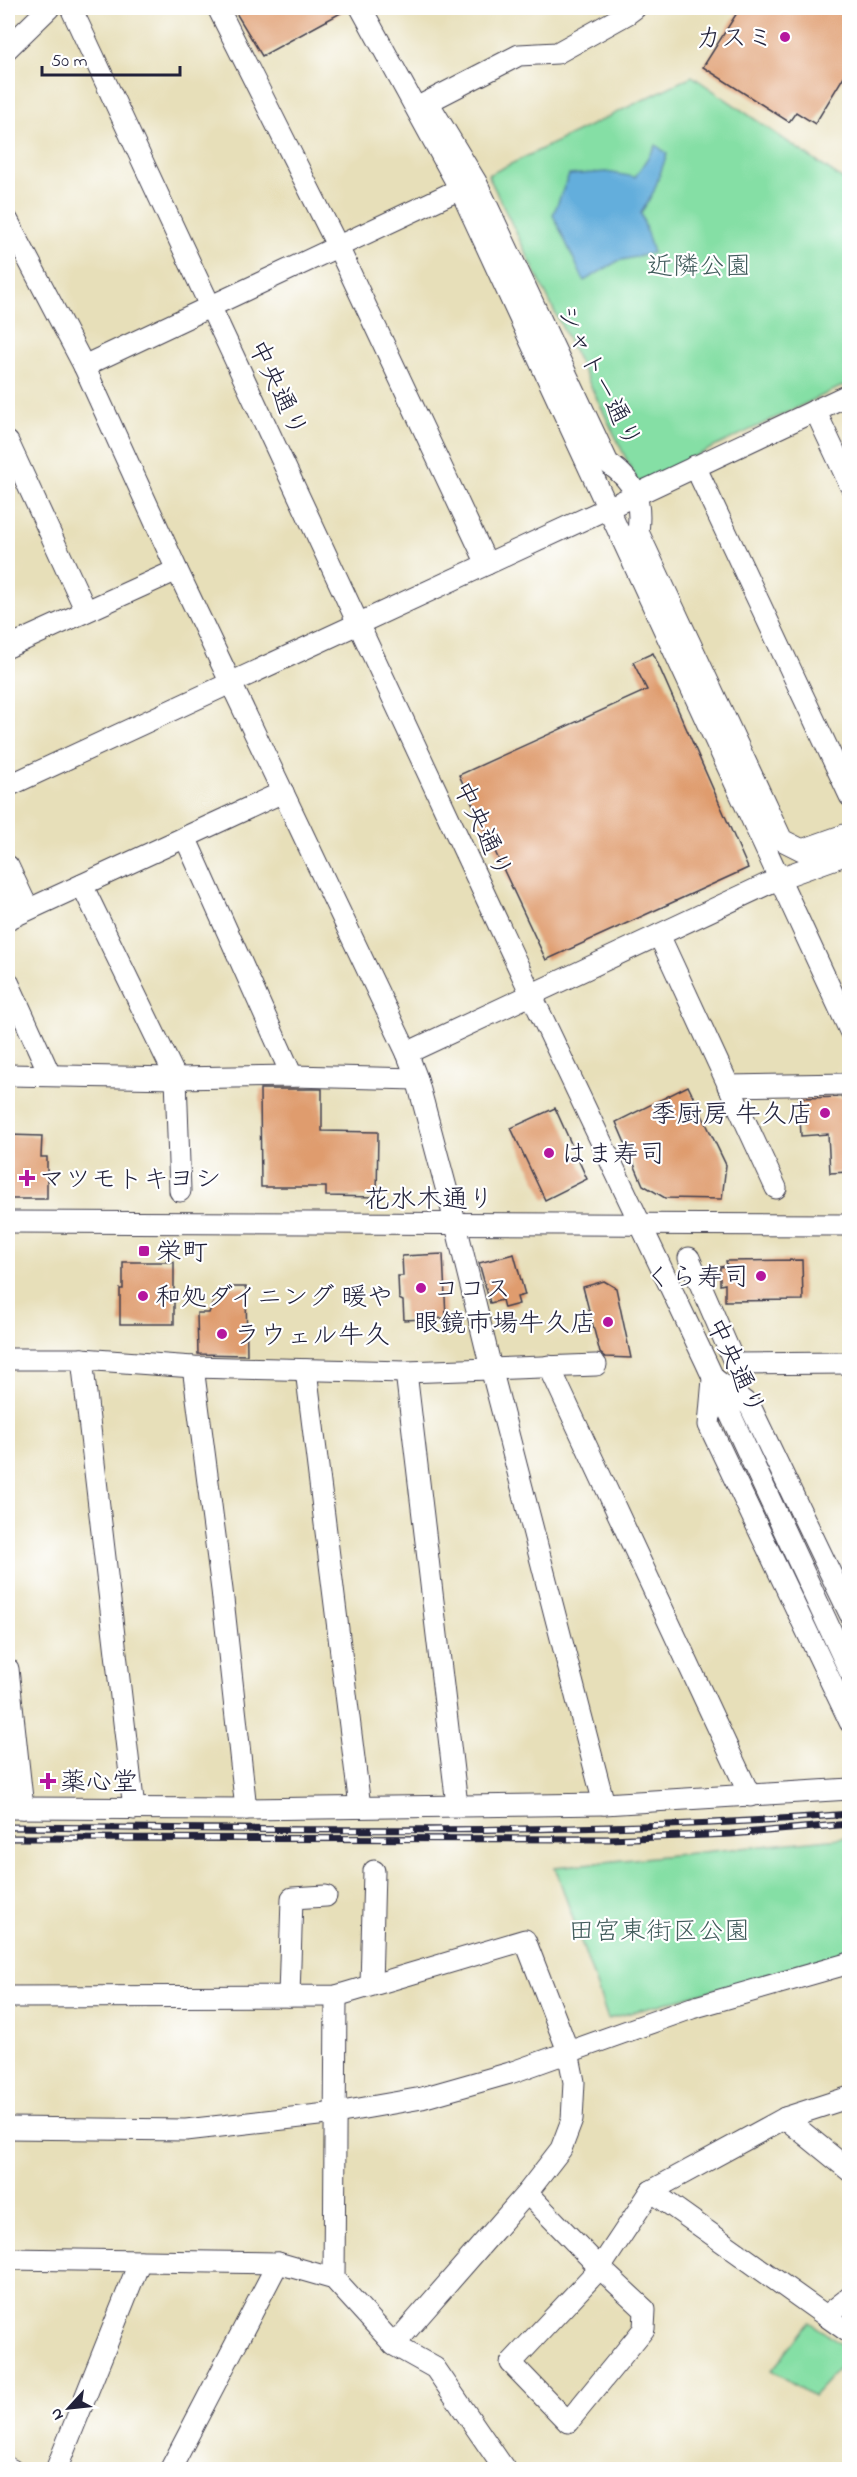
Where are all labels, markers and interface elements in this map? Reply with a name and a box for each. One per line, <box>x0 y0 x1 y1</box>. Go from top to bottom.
place label: カスミ <box>696 21 773 59</box>
marker: カスミ <box>778 30 792 44</box>
scale bar <box>42 39 180 77</box>
text: 50 m <box>51 49 88 75</box>
park label: 近隣公園 <box>647 249 751 287</box>
street label: シャトー通り <box>545 299 650 455</box>
street label: 中央通り <box>237 334 315 444</box>
street label: 中央通り <box>442 775 520 885</box>
place label: 季厨房 牛久店 <box>650 1097 813 1135</box>
marker: 季厨房 牛久店 <box>818 1106 832 1120</box>
place label: はま寿司 <box>561 1137 665 1175</box>
marker: はま寿司 <box>542 1146 556 1160</box>
place label: マツモトキヨシ <box>39 1162 221 1200</box>
marker: マツモトキヨシ <box>20 1171 34 1185</box>
street label: 花水木通り <box>364 1182 494 1220</box>
place label: 栄町 <box>156 1235 208 1273</box>
marker: 栄町 <box>137 1244 151 1258</box>
place label: くら寿司 <box>645 1260 749 1298</box>
marker: くら寿司 <box>754 1269 768 1283</box>
place label: ココス <box>433 1272 511 1310</box>
place label: 和処ダイニング 暖や <box>155 1280 393 1318</box>
marker: ココス <box>414 1281 428 1295</box>
marker: 和処ダイニング 暖や <box>136 1289 150 1303</box>
place label: 眼鏡市場牛久店 <box>414 1306 596 1344</box>
street label: 中央通り <box>695 1312 773 1422</box>
marker: 眼鏡市場牛久店 <box>601 1315 615 1329</box>
place label: ラウェル牛久 <box>234 1318 390 1356</box>
marker: ラウェル牛久 <box>215 1327 229 1341</box>
place label: 薬心堂 <box>60 1765 138 1803</box>
marker: 薬心堂 <box>41 1774 55 1788</box>
park label: 田宮東街区公園 <box>568 1914 750 1952</box>
north arrow <box>39 2378 99 2438</box>
text: N <box>44 2403 71 2424</box>

